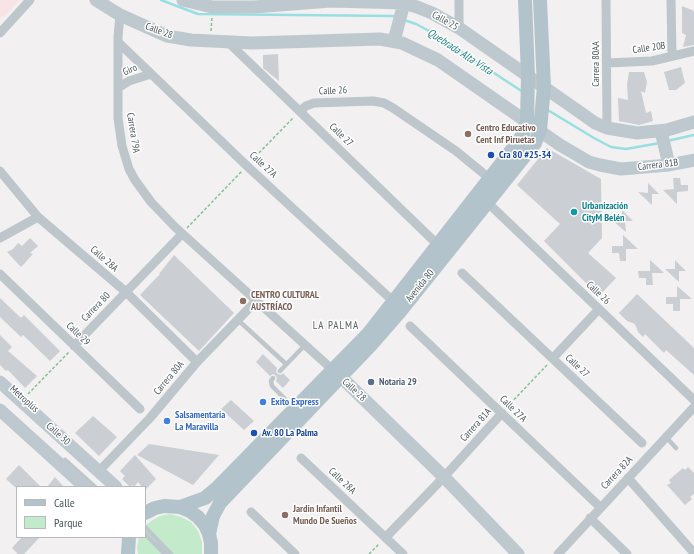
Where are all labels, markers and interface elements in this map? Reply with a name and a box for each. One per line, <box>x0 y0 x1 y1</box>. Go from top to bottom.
street label: Calle 25 <box>430 9 460 33</box>
street label: Calle 28 <box>144 21 174 41</box>
water label: Quebrada Alta Vista <box>425 26 495 78</box>
street label: Calle 20B <box>632 40 666 56</box>
street label: Carrera 80AA <box>590 41 602 87</box>
street label: Giro <box>121 62 139 78</box>
street label: Calle 26 <box>319 84 347 98</box>
street label: Carrera 79A <box>124 112 142 154</box>
street label: Calle 27 <box>327 121 355 149</box>
place label: Centro Educativo Cent Inf Piruetas <box>476 122 536 146</box>
marker: Centro Educativo Cent Inf Piruetas <box>463 129 473 139</box>
street label: Calle 27A <box>247 149 279 181</box>
place label: Cra 80 #25-34 <box>499 149 551 161</box>
marker: Cra 80 #25-34 <box>486 150 496 160</box>
street label: Carrera 81B <box>637 157 679 173</box>
place label: Urbanización CityM Belén <box>582 200 628 224</box>
marker: Urbanización CityM Belén <box>569 207 579 217</box>
street label: Calle 28A <box>88 244 120 274</box>
street label: Avenida 80 <box>403 267 437 305</box>
street label: Calle 26 <box>584 279 612 307</box>
place label: CENTRO CULTURAL AUSTRÍACO <box>251 289 319 312</box>
street label: Carrera 80 <box>79 290 113 324</box>
marker: CENTRO CULTURAL AUSTRÍACO <box>238 296 248 306</box>
district label: LA PALMA <box>313 319 359 333</box>
street label: Calle 29 <box>64 320 92 348</box>
street label: Calle 27 <box>563 352 591 380</box>
street label: Carrera 80A <box>151 359 187 397</box>
street label: Calle 28 <box>340 376 368 404</box>
place label: Notaria 29 <box>379 376 417 388</box>
marker: Notaria 29 <box>366 377 376 387</box>
street label: Metroplús <box>7 383 41 415</box>
street label: Calle 27A <box>497 393 529 425</box>
place label: Exito Express <box>271 396 319 408</box>
marker: Exito Express <box>258 397 268 407</box>
street label: Carrera 81A <box>458 406 494 444</box>
place label: Salsamentaria La Maravilla <box>175 409 225 432</box>
marker: Salsamentaria La Maravilla <box>162 416 172 426</box>
street label: Calle 30 <box>43 420 73 448</box>
place label: Av. 80 La Palma <box>262 427 318 439</box>
marker: Av. 80 La Palma <box>249 428 259 438</box>
street label: Carrera 82A <box>599 454 635 492</box>
street label: Calle 28A <box>326 465 358 497</box>
legend <box>16 486 146 538</box>
text: Calle <box>54 495 75 510</box>
place label: Jardin Infantil Mundo De Sueños <box>293 503 357 526</box>
marker: Jardin Infantil Mundo De Sueños <box>280 510 290 520</box>
text: Parque <box>54 515 83 530</box>

